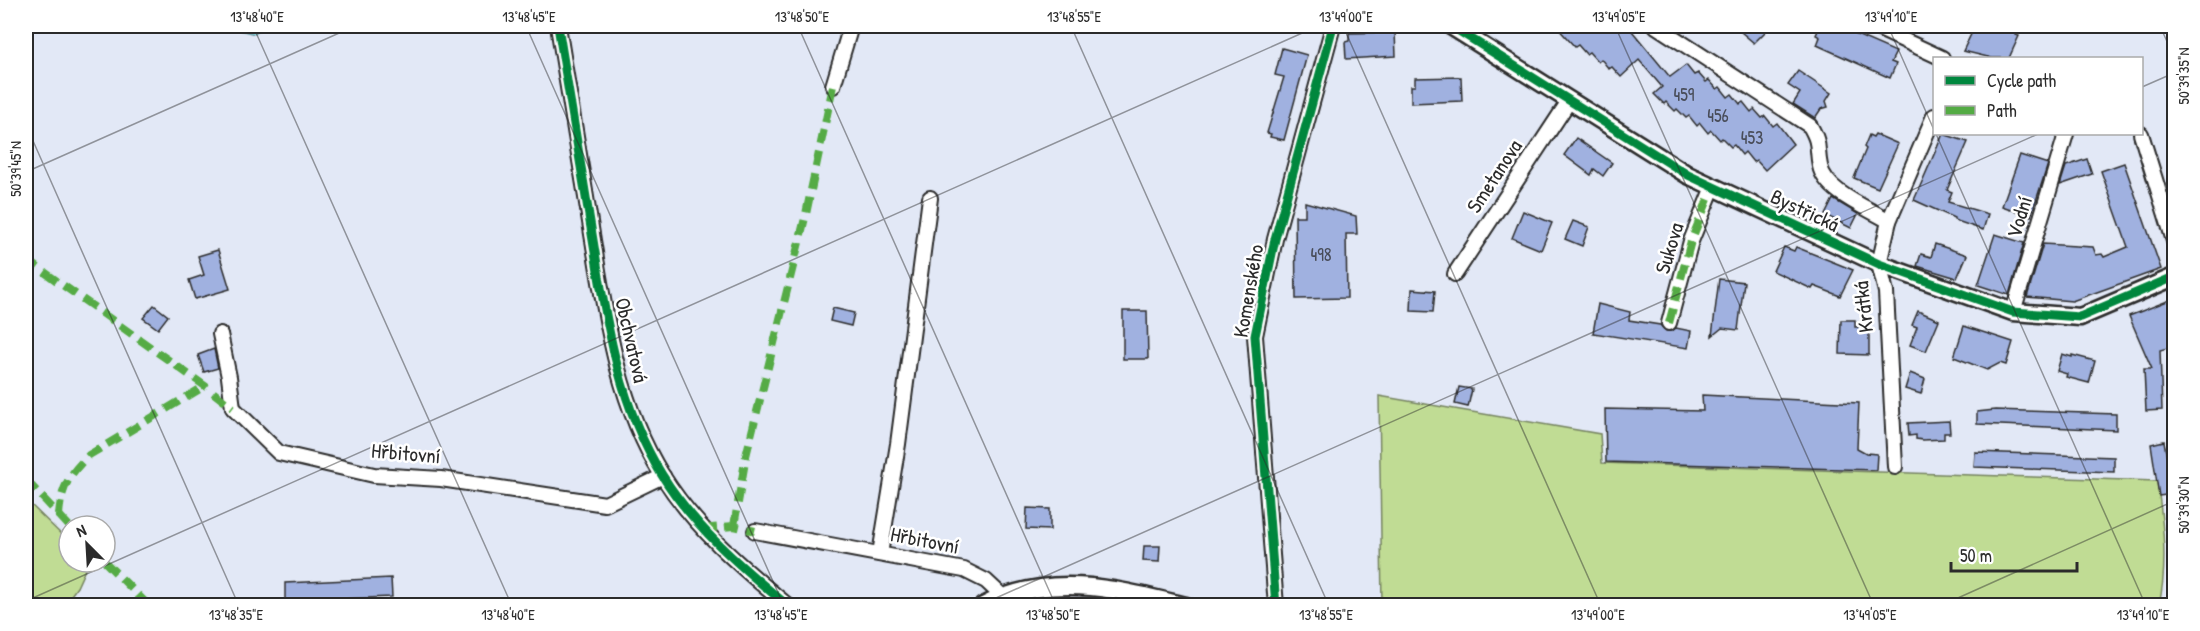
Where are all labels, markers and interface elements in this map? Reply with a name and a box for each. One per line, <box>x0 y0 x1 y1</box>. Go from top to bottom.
text: 13°48'40"E <box>230 6 284 27</box>
text: 13°48'45"E <box>502 6 556 27</box>
text: 13°48'50"E <box>775 6 830 27</box>
text: 13°48'55"E <box>1047 6 1101 27</box>
text: 13°49'00"E <box>1319 6 1373 27</box>
text: 13°49'05"E <box>1592 6 1646 27</box>
text: 13°49'10"E <box>1865 6 1918 27</box>
text: 50°39'35"N <box>2173 48 2194 104</box>
legend <box>1933 57 2143 135</box>
text: Cycle path <box>1987 68 2057 93</box>
house number: 459 <box>1674 82 1695 107</box>
text: Path <box>1987 98 2017 123</box>
house number: 456 <box>1707 103 1729 128</box>
house number: 453 <box>1741 125 1763 150</box>
street label: Smetanova <box>1459 134 1529 218</box>
text: 50°39'45"N <box>5 141 26 197</box>
street label: Bystřická <box>1766 181 1844 239</box>
street label: Vodní <box>1999 192 2039 242</box>
street label: Sukova <box>1648 219 1690 277</box>
street label: Komenského <box>1226 242 1270 340</box>
house number: 498 <box>1310 242 1332 267</box>
street label: Krátká <box>1846 280 1880 334</box>
street label: Obchvatová <box>608 295 656 385</box>
street label: Hřbitovní <box>370 436 442 470</box>
text: 50°39'30"N <box>2173 476 2194 534</box>
north arrow <box>57 514 117 574</box>
text: N <box>73 518 90 542</box>
street label: Hřbitovní <box>888 519 962 561</box>
scale bar <box>1951 535 2077 573</box>
text: 50 m <box>1960 543 1992 568</box>
text: 13°48'35"E <box>209 604 264 625</box>
text: 13°48'40"E <box>481 604 535 625</box>
text: 13°48'45"E <box>754 604 808 625</box>
text: 13°48'50"E <box>1026 604 1081 625</box>
text: 13°48'55"E <box>1299 604 1353 625</box>
text: 13°49'00"E <box>1571 604 1625 625</box>
text: 13°49'05"E <box>1843 604 1897 625</box>
text: 13°49'10"E <box>2117 604 2170 625</box>

